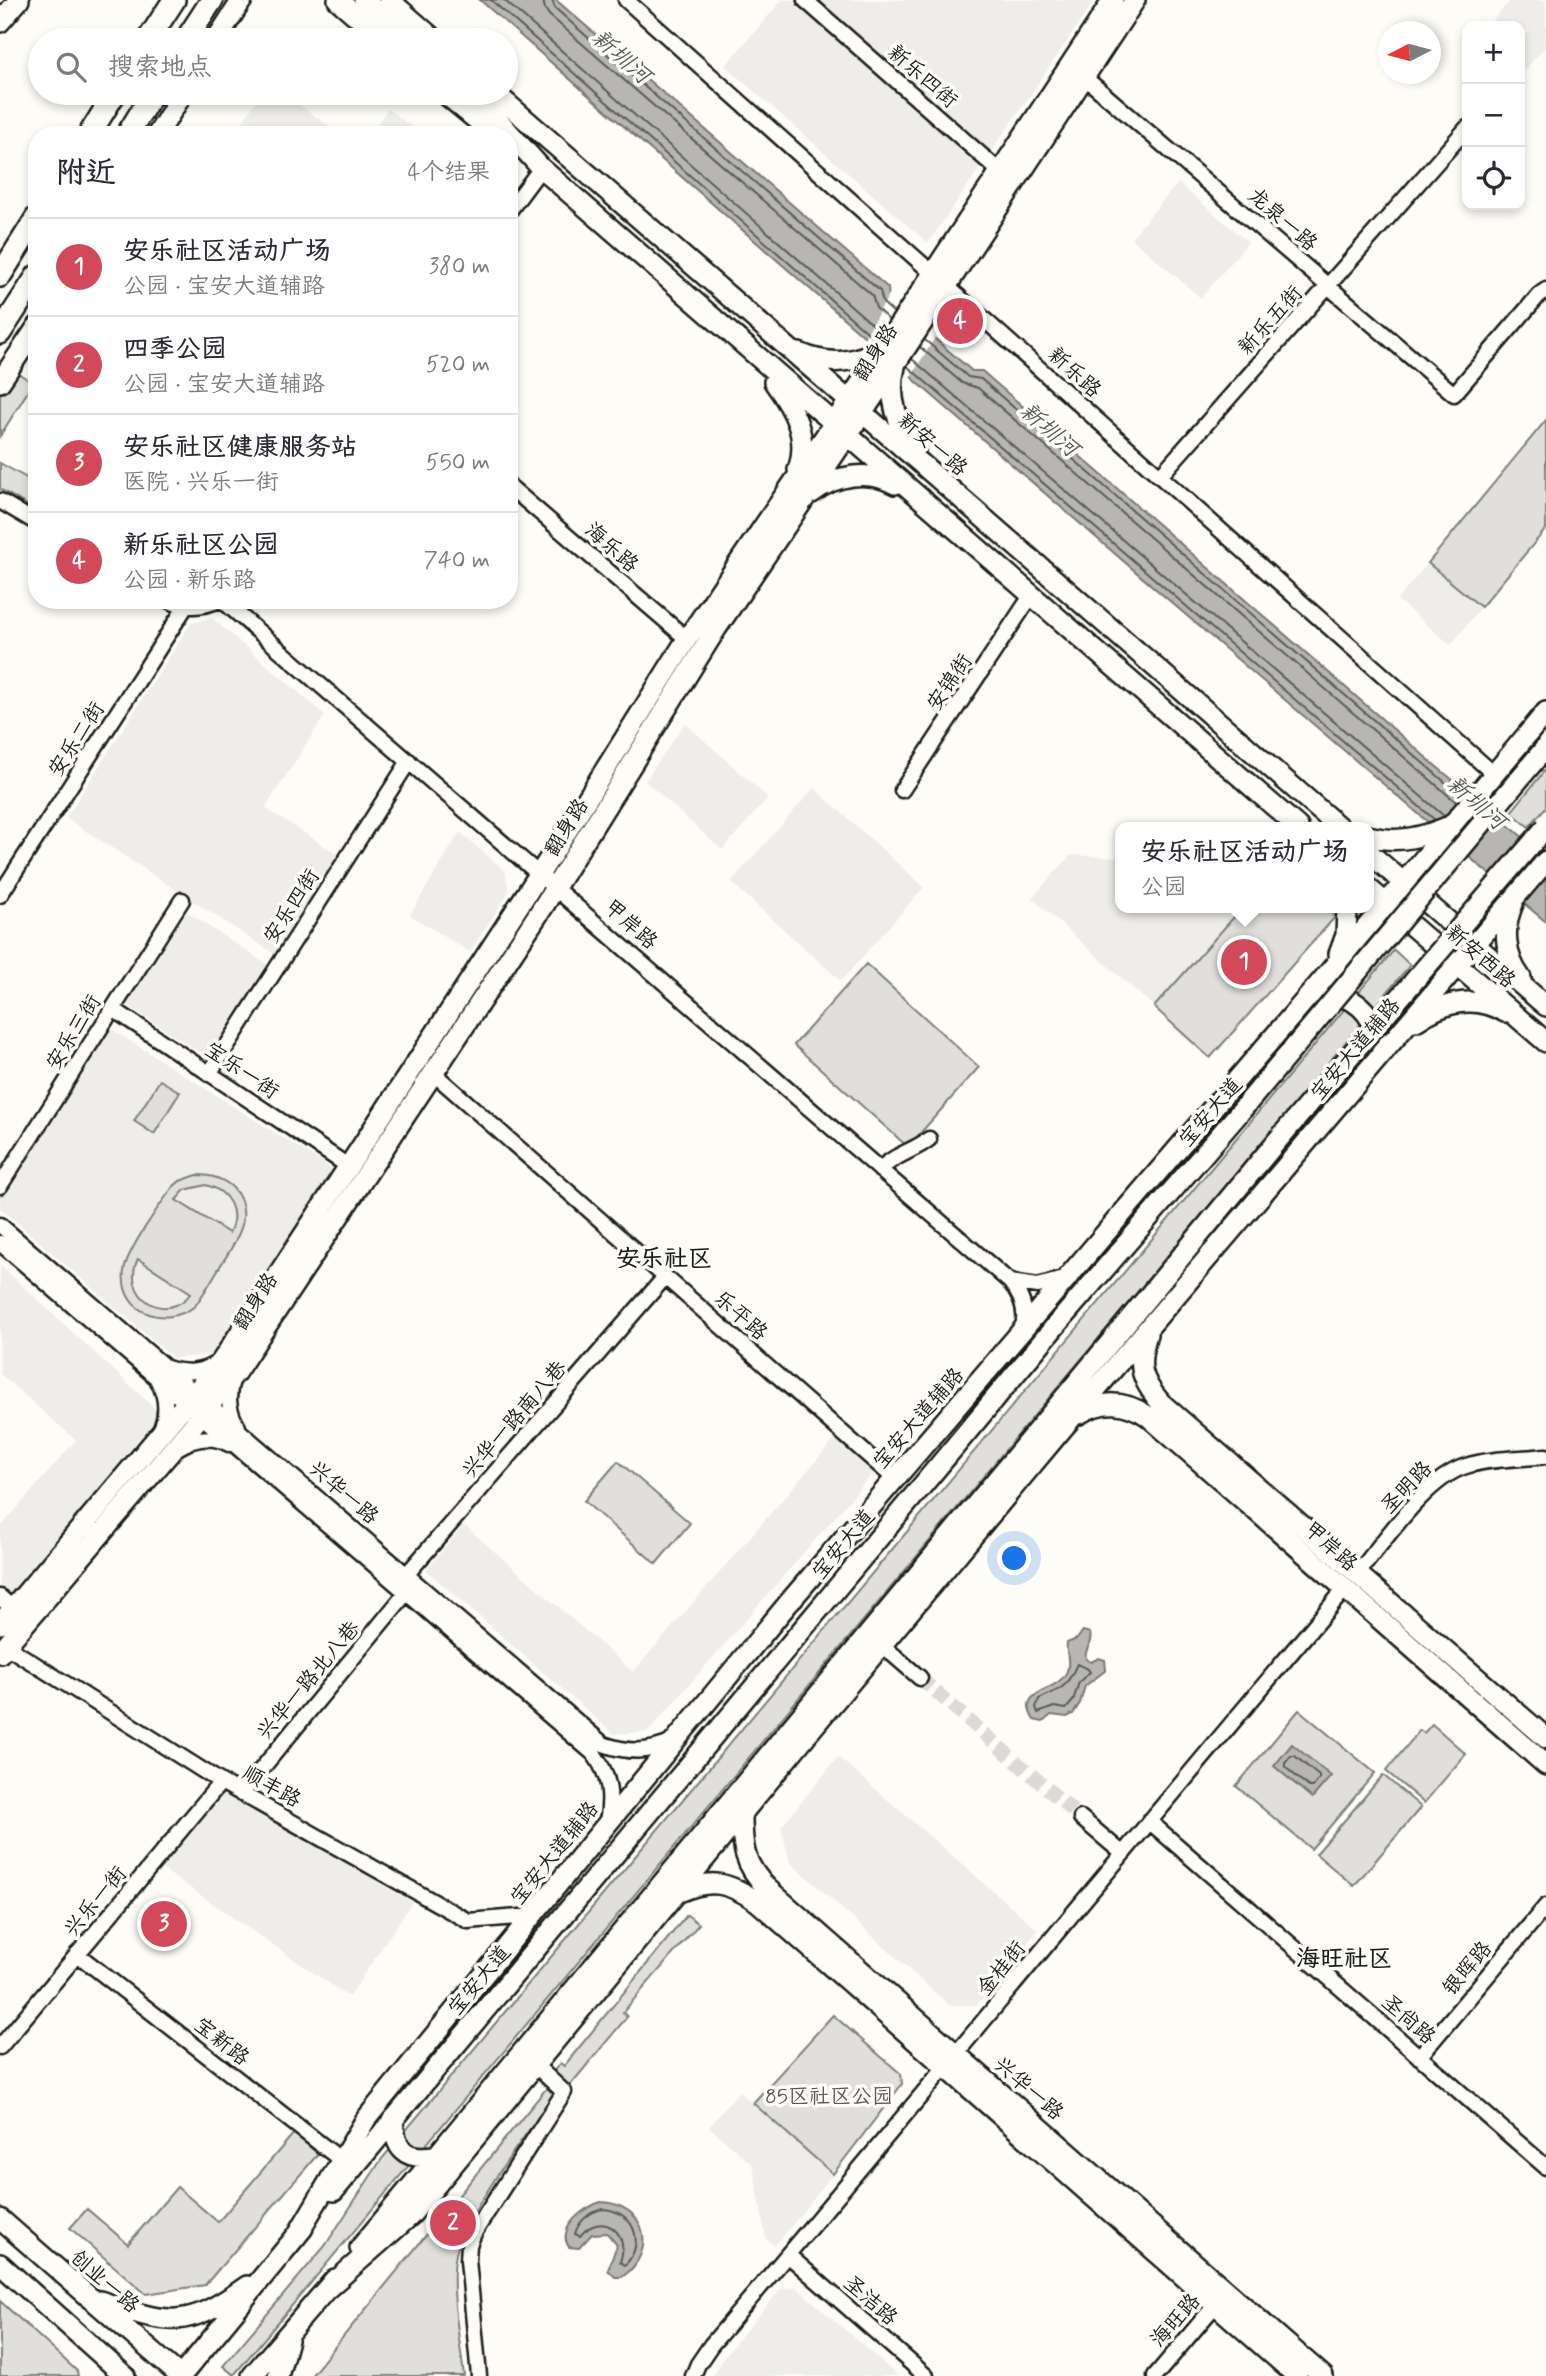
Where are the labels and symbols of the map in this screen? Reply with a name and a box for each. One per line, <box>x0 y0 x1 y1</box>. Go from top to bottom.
north arrow <box>1378 21 1441 84</box>
water label: 新圳河 <box>585 24 660 94</box>
street label: 新乐四街 <box>881 39 963 115</box>
street label: 龙泉一路 <box>1241 182 1323 258</box>
street label: 新乐五街 <box>1232 280 1309 361</box>
pin: 4 <box>937 295 983 347</box>
street label: 翻身路 <box>847 319 905 387</box>
street label: 新乐路 <box>1042 341 1107 404</box>
water label: 新圳河 <box>1013 397 1088 467</box>
street label: 新安一路 <box>891 407 973 483</box>
street label: 海乐路 <box>578 517 644 579</box>
street label: 安锦街 <box>921 649 979 717</box>
street label: 安乐二街 <box>42 697 111 782</box>
water label: 新圳河 <box>1440 770 1515 840</box>
street label: 翻身路 <box>538 793 595 862</box>
street label: 安乐四街 <box>257 864 326 949</box>
street label: 甲岸路 <box>597 894 663 956</box>
street label: 新安西路 <box>1439 919 1521 995</box>
pin: 1 <box>1221 936 1267 988</box>
street label: 安乐三街 <box>40 989 108 1076</box>
street label: 宝安大道辅路 <box>1305 992 1407 1107</box>
street label: 宝乐一街 <box>199 1036 284 1106</box>
street label: 宝安大道 <box>1173 1072 1249 1154</box>
district label: 安乐社区 <box>616 1244 712 1275</box>
street label: 翻身路 <box>227 1268 285 1336</box>
street label: 乐平路 <box>707 1285 773 1347</box>
street label: 兴华一路南八巷 <box>456 1355 574 1484</box>
street label: 宝安大道辅路 <box>867 1362 971 1475</box>
street label: 兴华一路 <box>302 1455 384 1531</box>
street label: 圣明路 <box>1375 1455 1439 1520</box>
street label: 宝安大道 <box>806 1503 881 1586</box>
street label: 甲岸路 <box>1297 1516 1363 1578</box>
your location <box>997 1541 1031 1575</box>
street label: 兴华一路北八巷 <box>251 1615 367 1746</box>
street label: 顺丰路 <box>237 1759 306 1814</box>
street label: 宝安大道辅路 <box>504 1796 605 1911</box>
street label: 兴乐一街 <box>58 1860 133 1943</box>
pin: 3 <box>141 1898 187 1950</box>
street label: 金桂街 <box>971 1935 1032 2002</box>
street label: 银晖路 <box>1437 1936 1499 2002</box>
street label: 宝安大道 <box>442 1939 517 2022</box>
district label: 海旺社区 <box>1296 1944 1392 1975</box>
street label: 圣尚路 <box>1375 1989 1441 2051</box>
street label: 宝新路 <box>188 2011 255 2072</box>
street label: 兴华一路 <box>987 2051 1069 2127</box>
park label: 85区社区公园 <box>765 2083 893 2111</box>
pin: 2 <box>430 2197 476 2249</box>
street label: 创业一路 <box>63 2244 145 2320</box>
street label: 圣洁路 <box>837 2270 903 2332</box>
street label: 海旺路 <box>1145 2288 1207 2354</box>

